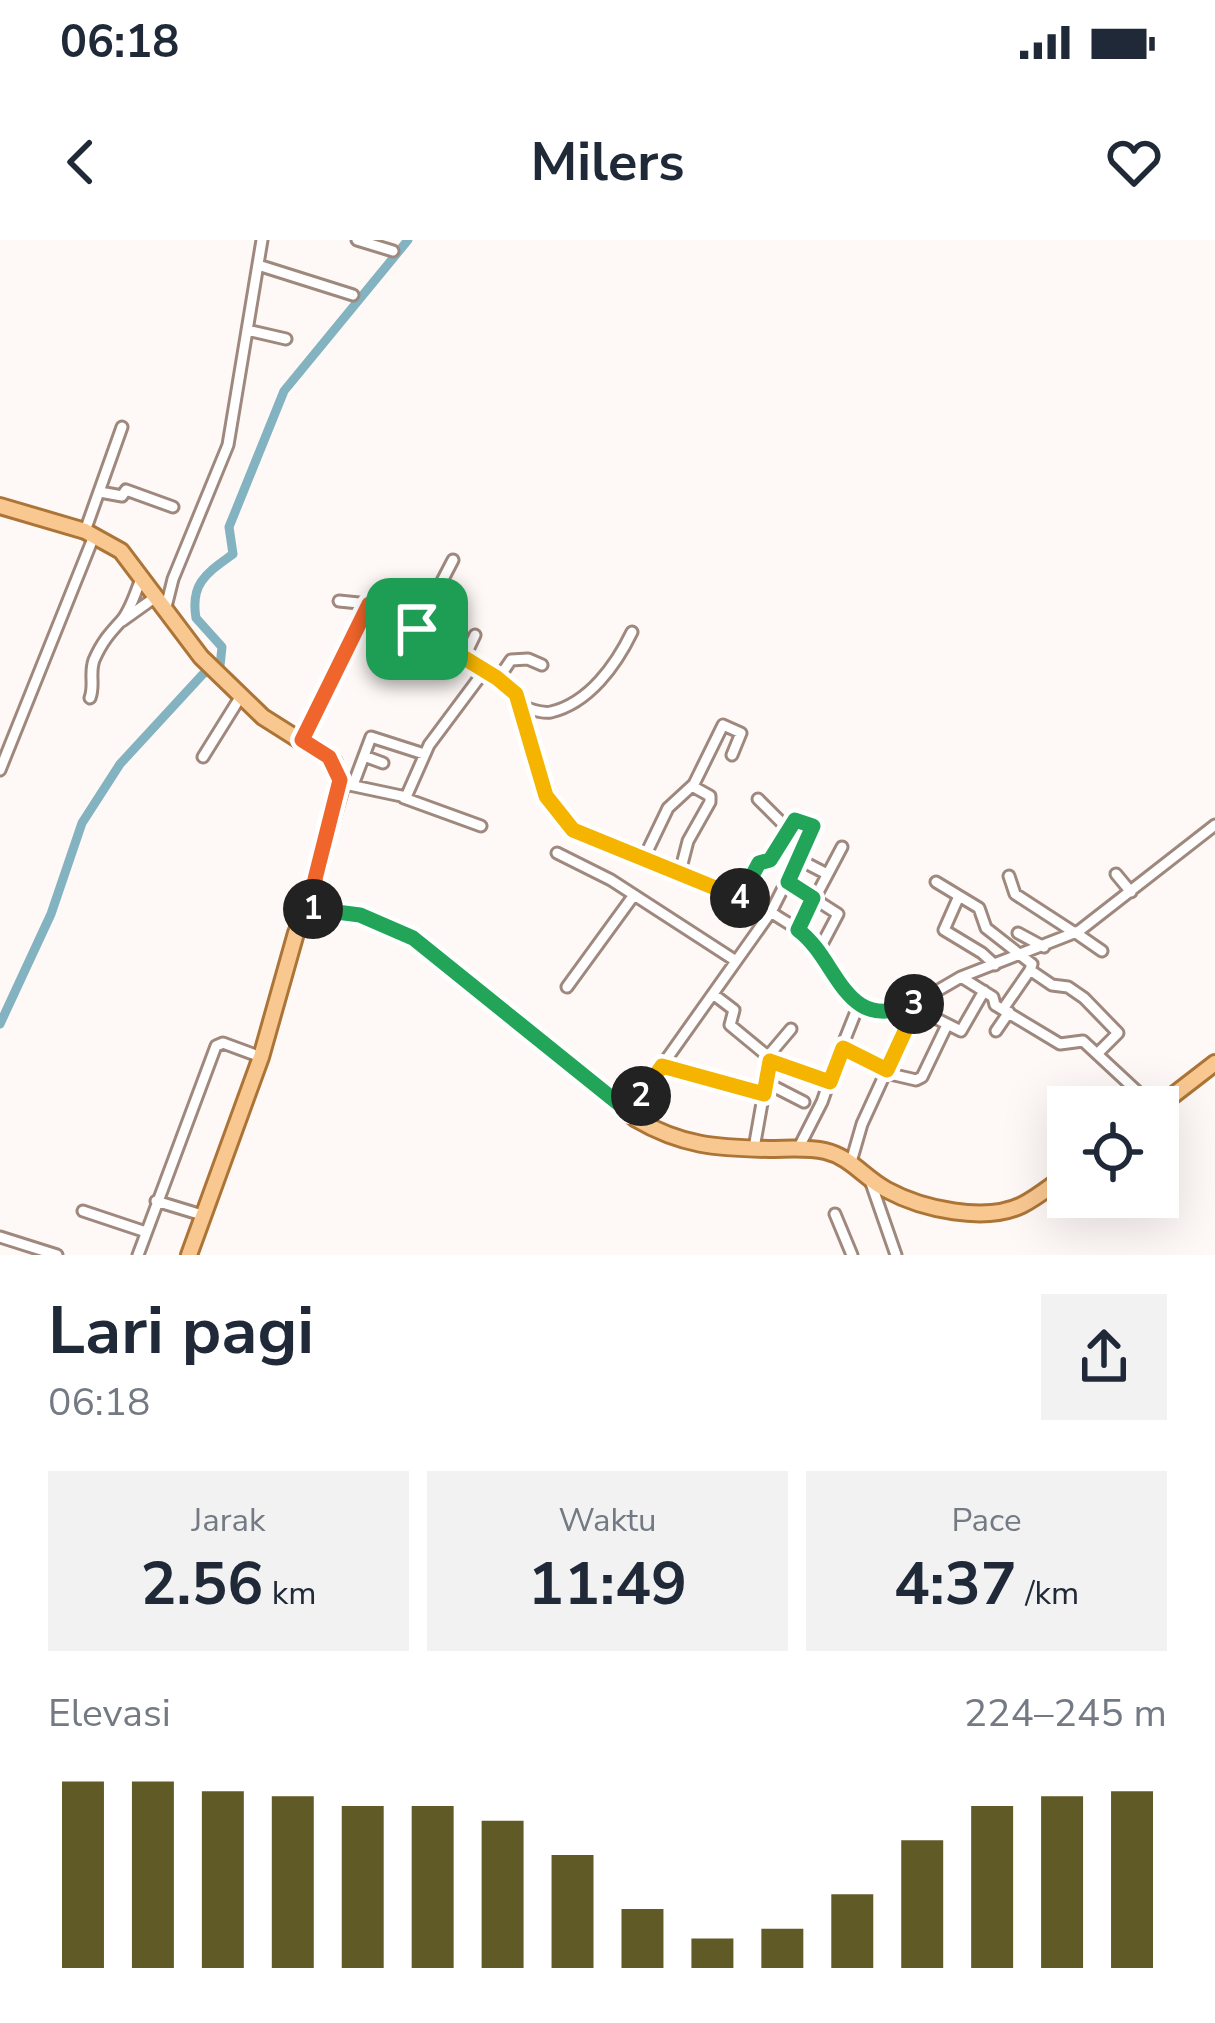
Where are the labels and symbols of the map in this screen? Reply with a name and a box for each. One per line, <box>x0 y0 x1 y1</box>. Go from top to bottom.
pin <box>366 578 468 680</box>
pin: 4 <box>710 868 770 928</box>
pin: 1 <box>283 879 343 939</box>
pin: 3 <box>884 974 944 1034</box>
pin: 2 <box>611 1066 671 1126</box>

